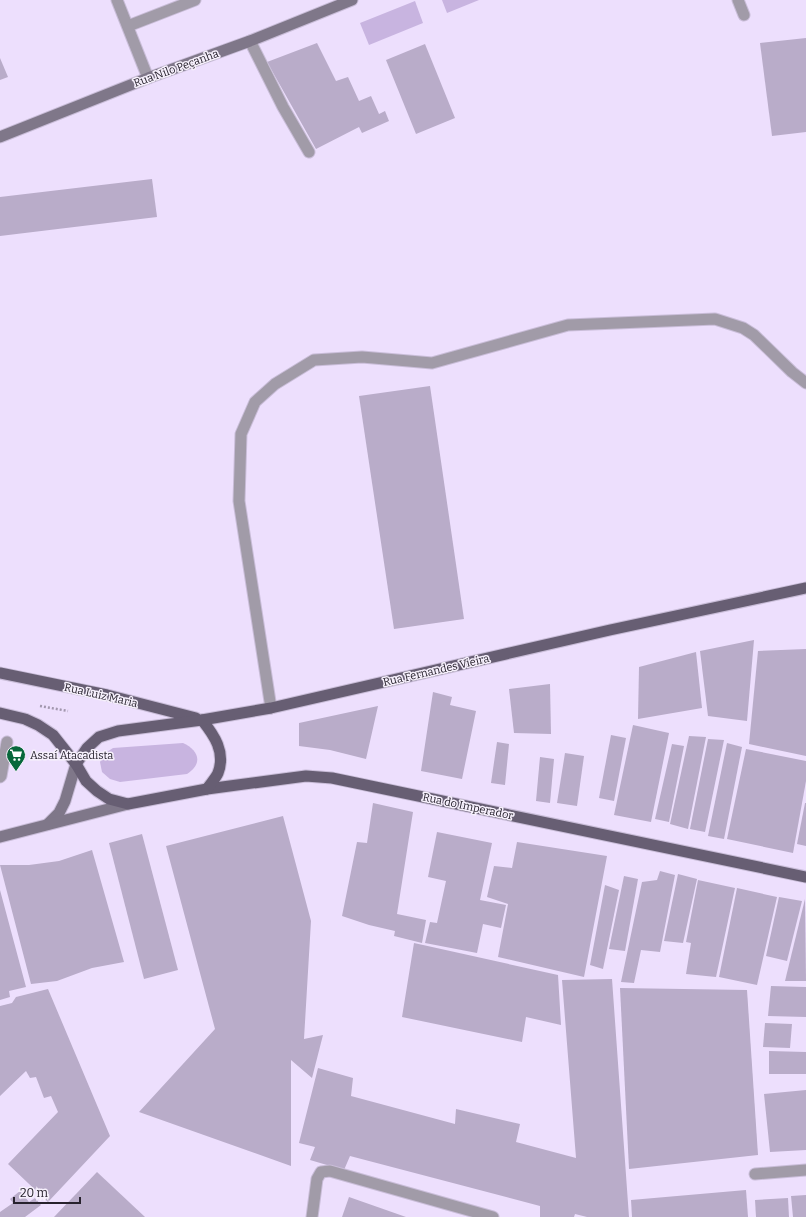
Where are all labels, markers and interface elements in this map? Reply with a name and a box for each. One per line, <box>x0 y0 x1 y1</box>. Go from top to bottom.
street label: Rua Nilo Peçanha <box>132 47 220 90</box>
street label: Rua Fernandes Vieira <box>382 652 491 689</box>
street label: Rua Luiz Maria <box>63 681 139 710</box>
supermarket icon: Assaí Atacadista <box>5 744 27 772</box>
place label: Assaí Atacadista <box>30 749 113 762</box>
street label: Rua do Imperador <box>421 791 515 822</box>
scale bar <box>14 1179 80 1205</box>
text: 20 m <box>20 1186 49 1200</box>

